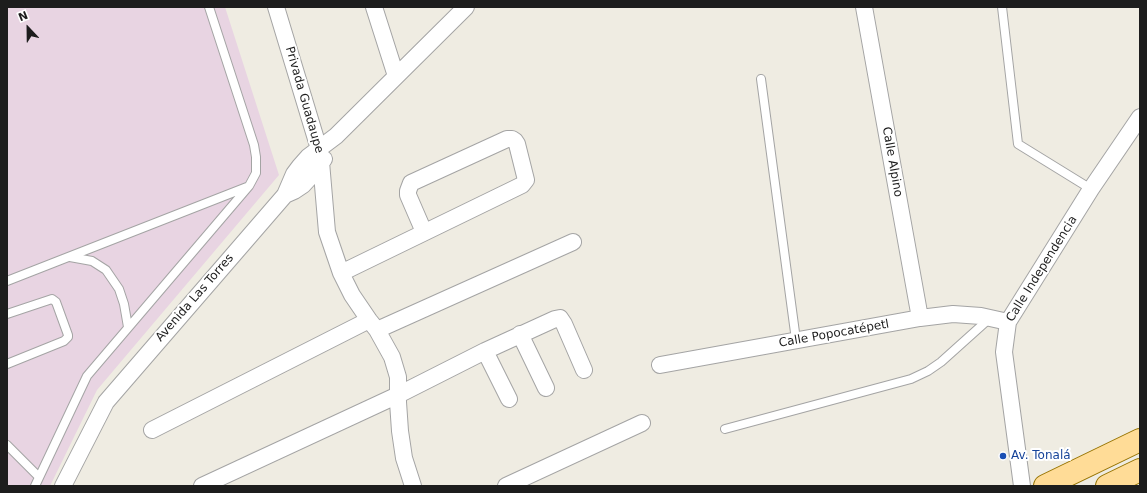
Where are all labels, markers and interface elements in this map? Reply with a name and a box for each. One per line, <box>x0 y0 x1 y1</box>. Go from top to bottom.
north arrow <box>8 8 48 48</box>
text: N <box>17 9 30 24</box>
street label: Privada Guadaupe <box>282 45 326 155</box>
street label: Calle Alpino <box>879 126 905 198</box>
street label: Calle Independencia <box>1004 213 1080 325</box>
street label: Avenida Las Torres <box>153 251 237 345</box>
street label: Calle Popocatépetl <box>778 317 890 351</box>
place label: Av. Tonalá <box>1011 449 1071 463</box>
marker: Av. Tonalá <box>998 451 1008 461</box>

